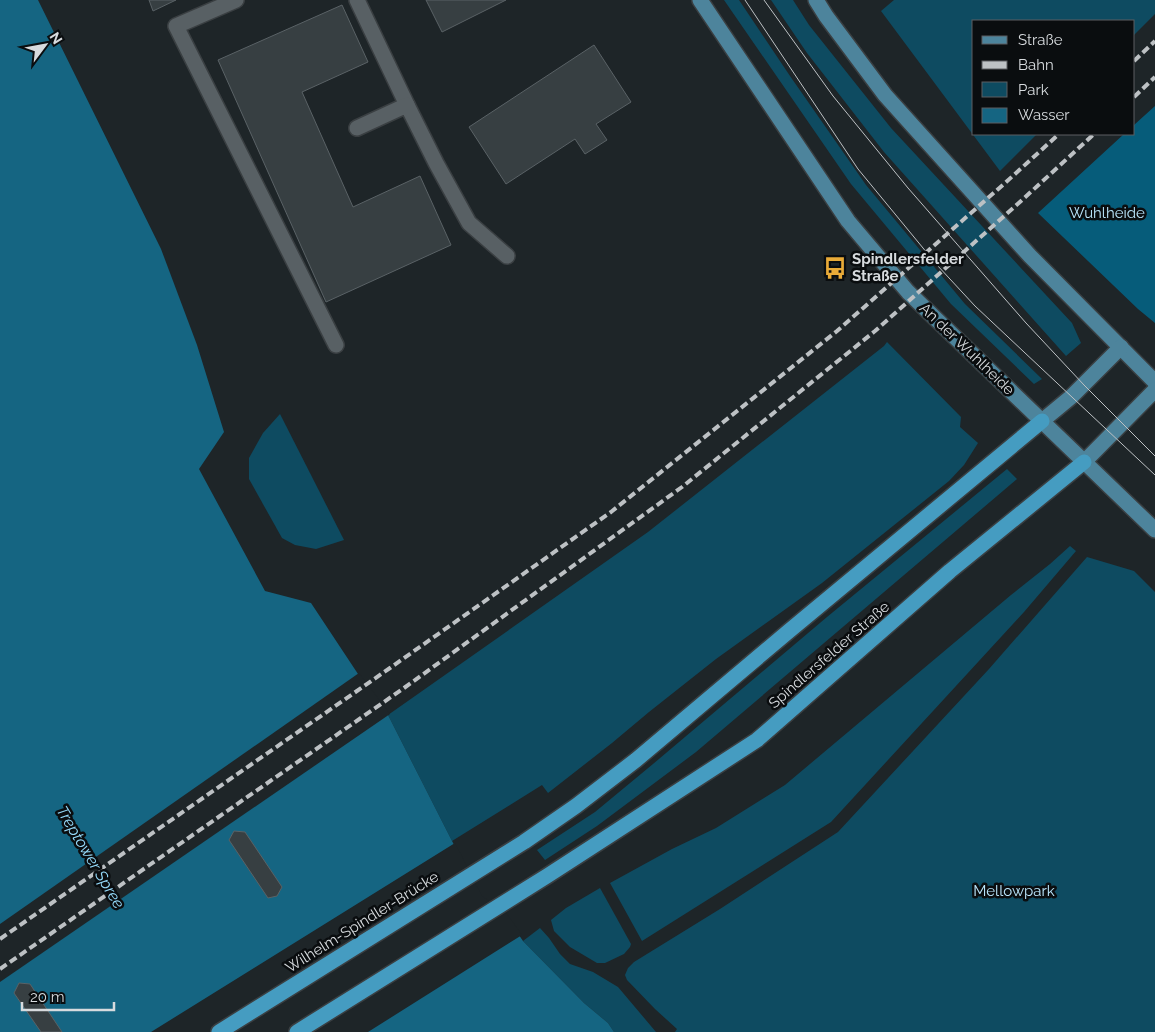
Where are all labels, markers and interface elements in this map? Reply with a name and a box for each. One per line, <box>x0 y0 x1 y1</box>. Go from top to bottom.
north arrow <box>20 20 70 70</box>
legend <box>972 20 1135 135</box>
text: N <box>46 29 66 47</box>
text: Straße <box>1018 31 1063 49</box>
text: Bahn <box>1018 56 1054 74</box>
text: Park <box>1018 81 1049 99</box>
text: Wasser <box>1018 106 1070 124</box>
park label: Wuhlheide <box>1069 204 1145 222</box>
place label: Spindlersfelder Straße <box>852 250 964 285</box>
bus stop icon: Spindlersfelder Straße <box>822 255 848 281</box>
street label: An der Wuhlheide <box>916 299 1018 399</box>
street label: Spindlersfelder Straße <box>765 598 893 712</box>
water label: Treptower Spree <box>53 803 129 912</box>
street label: Wilhelm-Spindler-Brücke <box>282 867 442 977</box>
park label: Mellowpark <box>973 882 1055 900</box>
scale bar <box>22 980 115 1012</box>
text: 20 m <box>30 988 65 1006</box>

